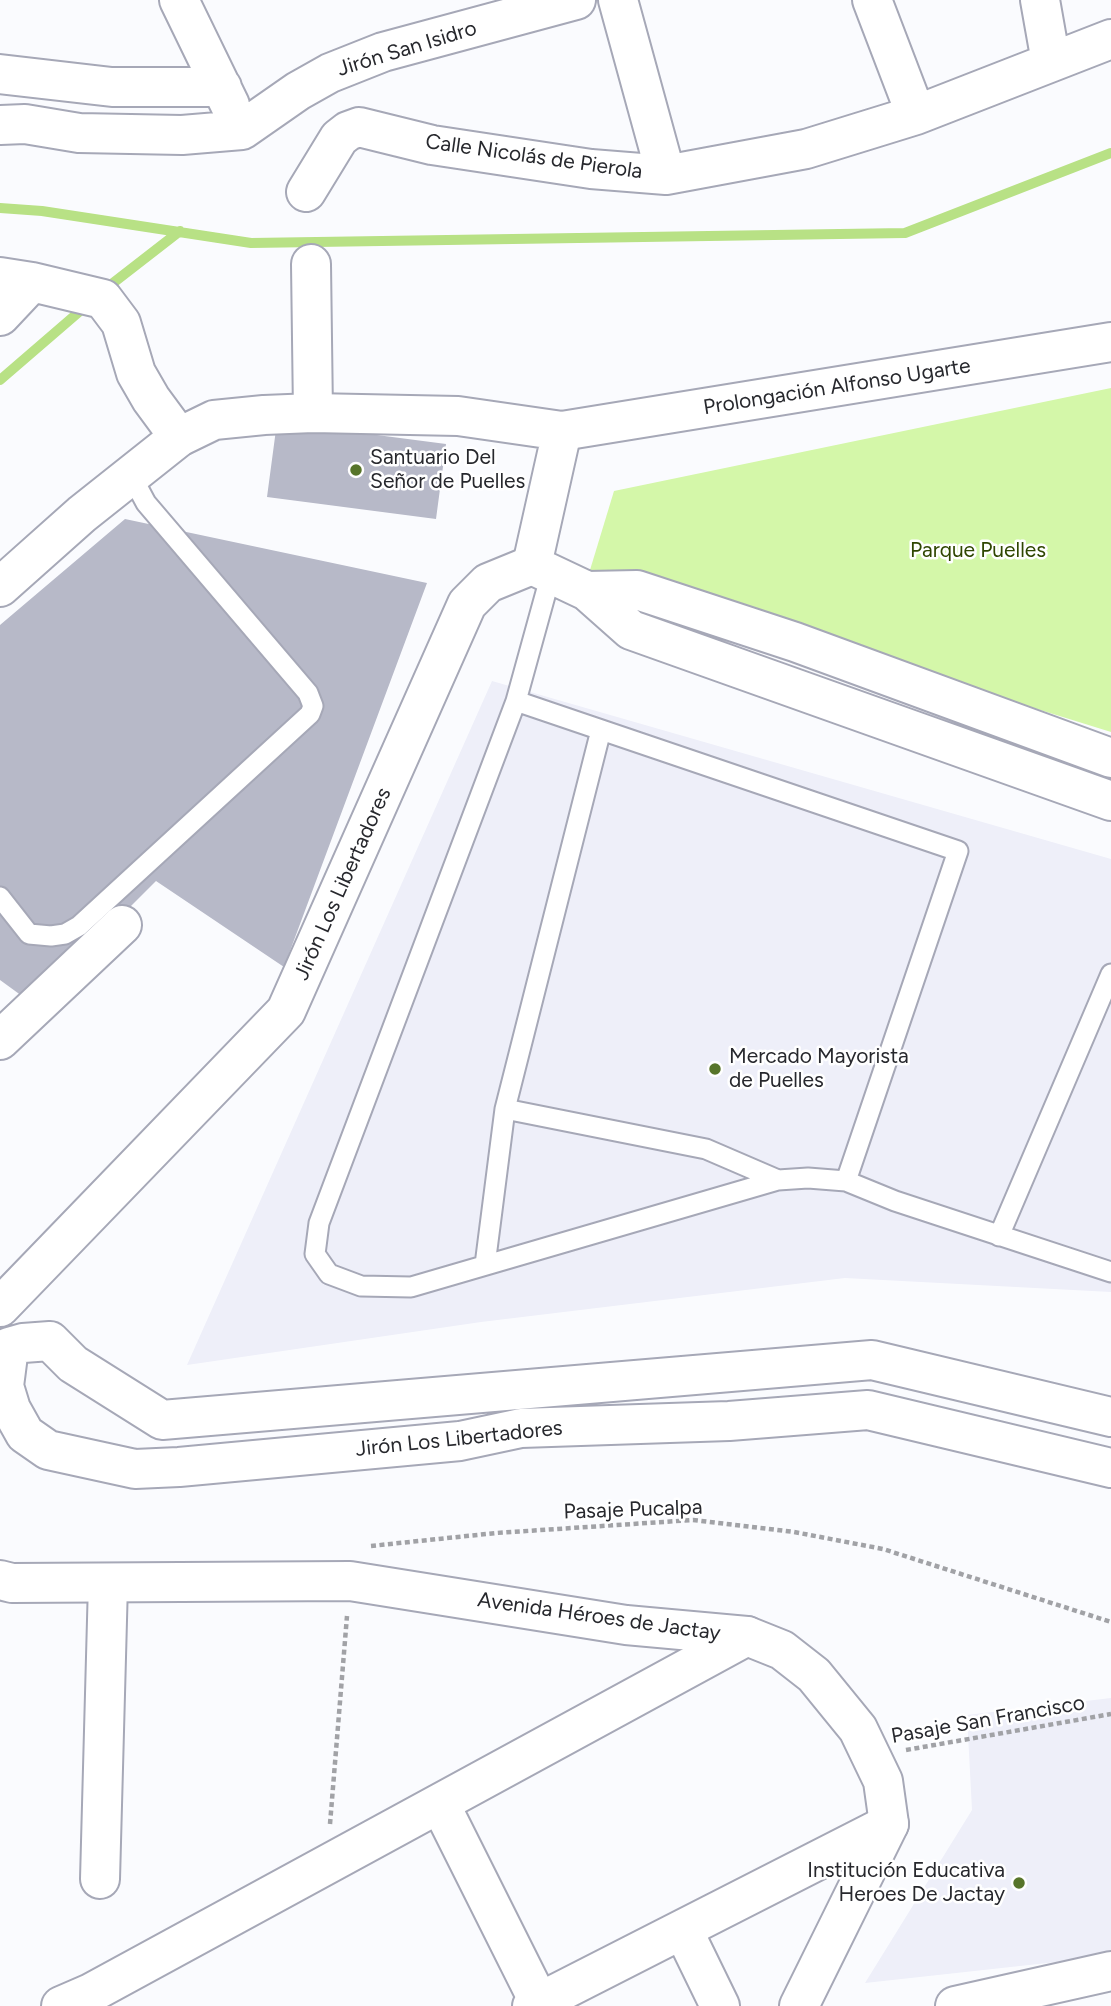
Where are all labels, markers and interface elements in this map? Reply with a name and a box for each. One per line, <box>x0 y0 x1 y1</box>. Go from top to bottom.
street label: Jirón San Isidro <box>334 16 480 82</box>
street label: Calle Nicolás de Pierola <box>424 129 644 185</box>
street label: Prolongación Alfonso Ugarte <box>702 353 972 421</box>
place label: Santuario Del Señor de Puelles <box>370 445 525 495</box>
marker: Santuario Del Señor de Puelles <box>348 462 364 478</box>
park label: Parque Puelles <box>910 538 1046 564</box>
street label: Jirón Los Libertadores <box>289 784 397 984</box>
place label: Mercado Mayorista de Puelles <box>729 1044 909 1094</box>
marker: Mercado Mayorista de Puelles <box>707 1061 723 1077</box>
street label: Jirón Los Libertadores <box>354 1416 564 1462</box>
street label: Pasaje Pucalpa <box>563 1495 703 1525</box>
street label: Avenida Héroes de Jactay <box>476 1587 722 1647</box>
street label: Pasaje San Francisco <box>889 1691 1087 1749</box>
place label: Institución Educativa Heroes De Jactay <box>807 1858 1005 1908</box>
marker: Institución Educativa Heroes De Jactay <box>1011 1875 1027 1891</box>

